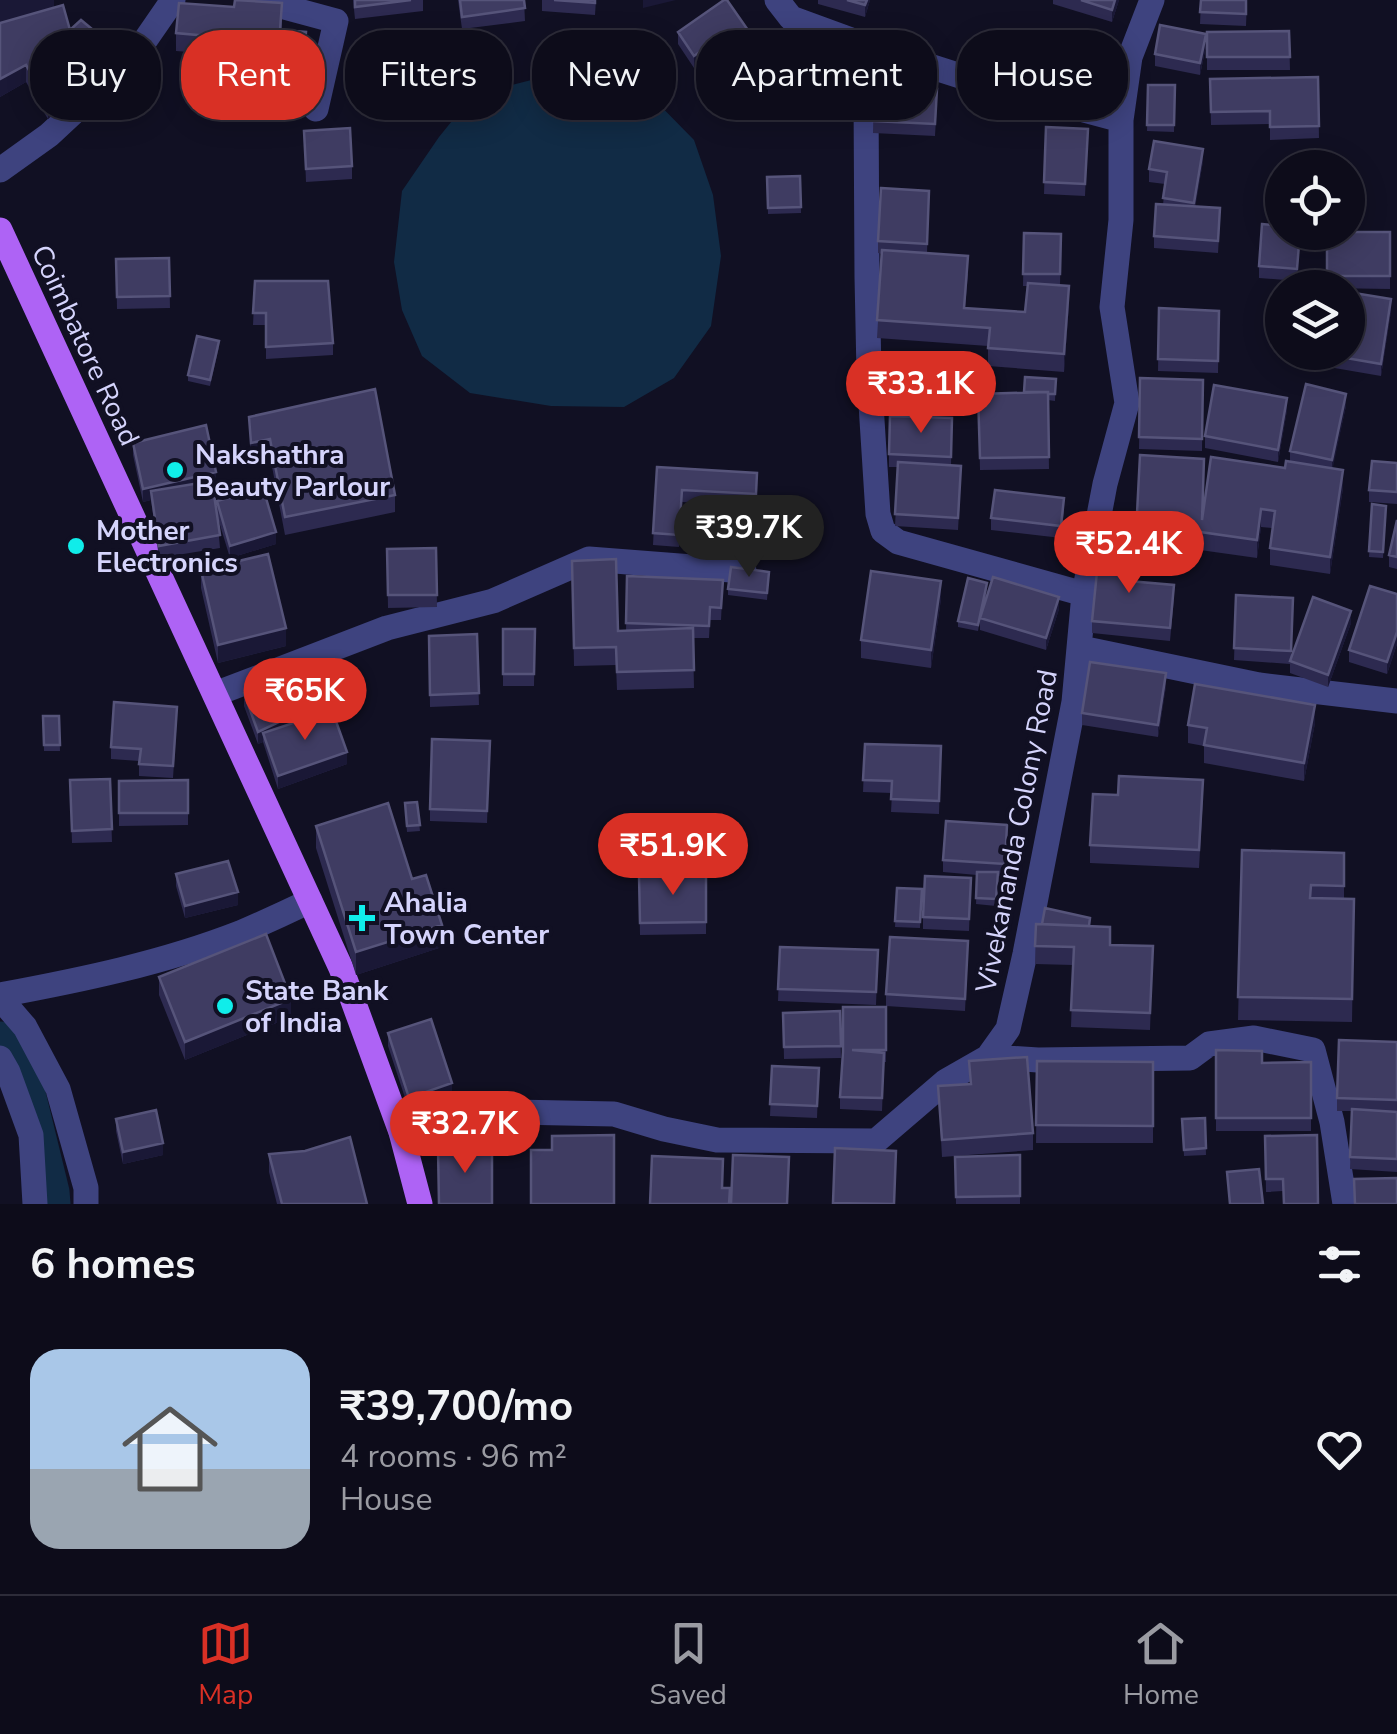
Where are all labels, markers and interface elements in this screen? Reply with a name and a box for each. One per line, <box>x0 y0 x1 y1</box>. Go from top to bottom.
chip: Buy <box>30 30 161 120</box>
chip: Rent <box>181 30 325 120</box>
chip: Filters <box>345 30 512 120</box>
chip: New <box>532 30 676 120</box>
chip: Apartment <box>696 30 937 120</box>
chip: House <box>957 30 1128 120</box>
map controls <box>1265 150 1365 370</box>
button: locate <box>1265 150 1365 250</box>
street label: Coimbatore Road <box>22 239 148 452</box>
button: layers <box>1265 270 1365 370</box>
pin: ₹33.1K <box>840 351 1002 436</box>
text: ₹33.1K <box>868 362 974 405</box>
place label: Nakshathra Beauty Parlour <box>195 436 390 506</box>
marker: Nakshathra Beauty Parlour <box>164 459 186 481</box>
pin: ₹39.7K <box>668 495 830 580</box>
text: ₹39.7K <box>696 506 802 549</box>
pin: ₹52.4K <box>1048 511 1210 596</box>
place label: Mother Electronics <box>96 512 238 582</box>
text: ₹52.4K <box>1076 522 1182 565</box>
marker: Mother Electronics <box>65 535 87 557</box>
pin: ₹65K <box>246 658 364 743</box>
street label: Vivekananda Colony Road <box>967 666 1067 997</box>
text: ₹65K <box>266 669 344 712</box>
pin: ₹51.9K <box>592 813 754 898</box>
text: ₹51.9K <box>620 824 726 867</box>
place label: Ahalia Town Center <box>384 884 549 954</box>
marker: Ahalia Town Center <box>349 905 375 931</box>
place label: State Bank of India <box>245 972 389 1042</box>
marker: State Bank of India <box>214 995 236 1017</box>
pin: ₹32.7K <box>384 1091 546 1176</box>
text: ₹32.7K <box>412 1102 518 1145</box>
text: 6 homes <box>30 1236 195 1293</box>
icon: filters <box>1312 1237 1367 1292</box>
text: ₹39,700/mo <box>340 1378 573 1435</box>
icon: home <box>110 1389 230 1509</box>
icon: heart <box>1312 1422 1367 1477</box>
text: 4 rooms · 96 m² <box>340 1435 567 1478</box>
text: House <box>340 1478 433 1521</box>
tab: Map <box>198 1616 253 1714</box>
tab: Saved <box>649 1616 727 1714</box>
tab: Home <box>1123 1616 1199 1714</box>

